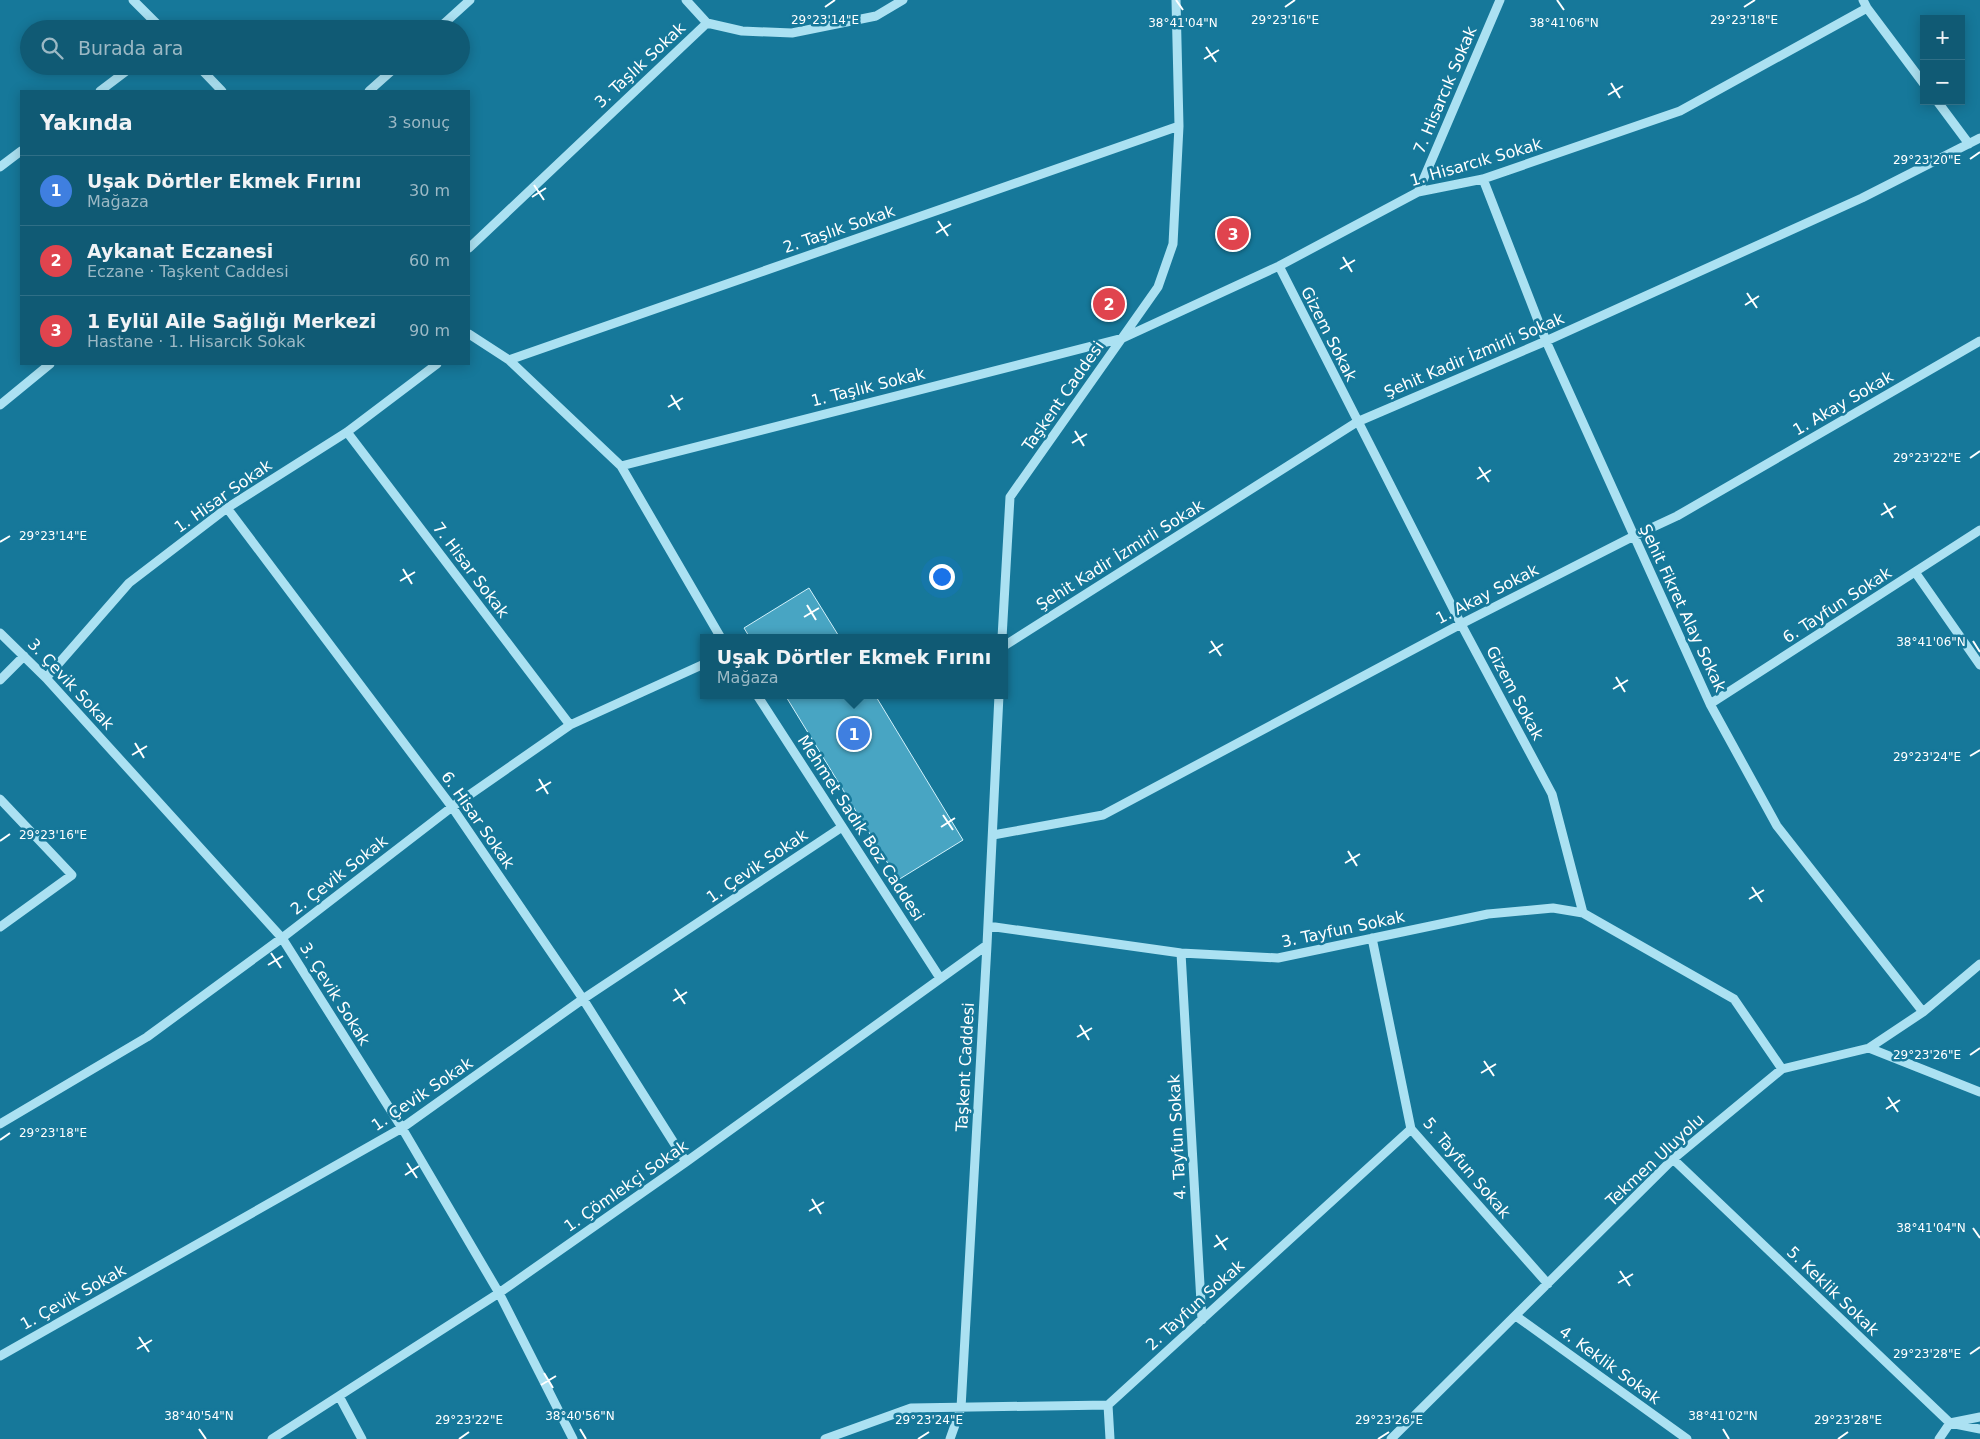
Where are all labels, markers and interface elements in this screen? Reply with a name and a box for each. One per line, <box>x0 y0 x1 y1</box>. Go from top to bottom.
text: 29°23'14"E <box>791 13 859 27</box>
text: 29°23'16"E <box>1251 13 1319 27</box>
text: 29°23'18"E <box>1710 13 1778 27</box>
map controls <box>1920 15 1965 105</box>
button: + <box>1920 15 1965 60</box>
text: 38°41'04"N <box>1148 16 1218 30</box>
text: 38°41'06"N <box>1529 16 1599 30</box>
street label: 3. Taşlık Sokak <box>591 18 690 112</box>
search box <box>20 20 470 75</box>
street label: 7. Hisarcık Sokak <box>1410 23 1481 157</box>
icon: search <box>38 34 66 62</box>
text: Burada ara <box>78 37 183 59</box>
button: − <box>1920 60 1965 105</box>
text: Yakında <box>40 111 133 135</box>
text: 3 sonuç <box>388 113 450 132</box>
street label: 1. Hisarcık Sokak <box>1408 134 1545 190</box>
text: 29°23'20"E <box>1893 153 1961 167</box>
text: Uşak Dörtler Ekmek Fırını <box>87 170 361 192</box>
text: 1 <box>50 181 62 200</box>
text: 30 m <box>409 181 450 200</box>
text: Mağaza <box>87 192 149 211</box>
street label: 2. Taşlık Sokak <box>781 201 898 257</box>
pin: 3 <box>1217 215 1249 253</box>
text: Aykanat Eczanesi <box>87 240 273 262</box>
text: 2 <box>50 251 62 270</box>
text: 60 m <box>409 251 450 270</box>
text: Eczane · Taşkent Caddesi <box>87 262 289 281</box>
street label: Gizem Sokak <box>1297 283 1361 385</box>
pin: 2 <box>1093 285 1125 323</box>
street label: Şehit Kadir İzmirli Sokak <box>1381 308 1568 402</box>
text: 1 Eylül Aile Sağlığı Merkezi <box>87 310 376 332</box>
text: 3 <box>50 321 62 340</box>
text: 90 m <box>409 321 450 340</box>
text: Hastane · 1. Hisarcık Sokak <box>87 332 305 351</box>
street label: Taşkent Caddesi <box>1018 338 1108 455</box>
street label: 1. Taşlık Sokak <box>809 363 928 410</box>
street label: 1. Akay Sokak <box>1789 366 1897 439</box>
text: 29°23'22"E <box>1893 451 1961 465</box>
street label: 1. Hisar Sokak <box>171 455 276 537</box>
street label: Şehit Kadir İzmirli Sokak <box>1033 495 1208 614</box>
street label: 7. Hisar Sokak <box>429 519 514 622</box>
street label: Şehit Fikret Alay Sokak <box>1636 521 1731 696</box>
text: 29°23'14"E <box>19 529 87 543</box>
street label: 1. Akay Sokak <box>1433 560 1542 628</box>
street label: 6. Tayfun Sokak <box>1779 562 1896 647</box>
your location <box>929 564 955 590</box>
popup <box>700 634 1008 699</box>
street label: 3. Çevik Sokak <box>24 635 119 734</box>
text: 38°41'06"N <box>1896 635 1966 649</box>
street label: Gizem Sokak <box>1482 643 1548 744</box>
text: Uşak Dörtler Ekmek Fırını <box>717 646 991 668</box>
text: Mağaza <box>717 668 779 687</box>
pin: 1 <box>838 715 870 753</box>
street label: Mehmet Sadık Boz Caddesi <box>794 732 928 924</box>
text: 29°23'24"E <box>1893 750 1961 764</box>
street label: 6. Hisar Sokak <box>437 768 519 873</box>
street label: 1. Çevik Sokak <box>703 825 812 907</box>
text: 29°23'16"E <box>19 828 87 842</box>
street label: 2. Çevik Sokak <box>287 831 392 919</box>
street label: 3. Tayfun Sokak <box>1280 906 1407 951</box>
street label: 3. Çevik Sokak <box>296 939 375 1050</box>
street label: Taşkent Caddesi <box>952 1002 978 1133</box>
text: 29°23'26"E <box>1893 1048 1961 1062</box>
street label: 1. Çevik Sokak <box>368 1053 477 1135</box>
street label: 4. Tayfun Sokak <box>1164 1073 1190 1200</box>
street label: Tekmen Uluyolu <box>1601 1110 1708 1211</box>
street label: 5. Tayfun Sokak <box>1419 1114 1515 1223</box>
text: 29°23'18"E <box>19 1126 87 1140</box>
street label: 1. Çömlekçi Sokak <box>560 1136 692 1236</box>
text: 38°41'04"N <box>1896 1221 1966 1235</box>
street label: 5. Keklik Sokak <box>1783 1242 1883 1340</box>
street label: 2. Tayfun Sokak <box>1142 1255 1249 1354</box>
street label: 1. Çevik Sokak <box>17 1260 130 1334</box>
street label: 4. Keklik Sokak <box>1556 1322 1665 1408</box>
text: 29°23'28"E <box>1893 1347 1961 1361</box>
text: 38°40'54"N <box>164 1409 234 1423</box>
text: 38°40'56"N <box>545 1409 615 1423</box>
text: 38°41'02"N <box>1688 1409 1758 1423</box>
text: 29°23'22"E <box>435 1413 503 1427</box>
text: 29°23'24"E <box>895 1413 963 1427</box>
text: 29°23'26"E <box>1355 1413 1423 1427</box>
text: 29°23'28"E <box>1814 1413 1882 1427</box>

